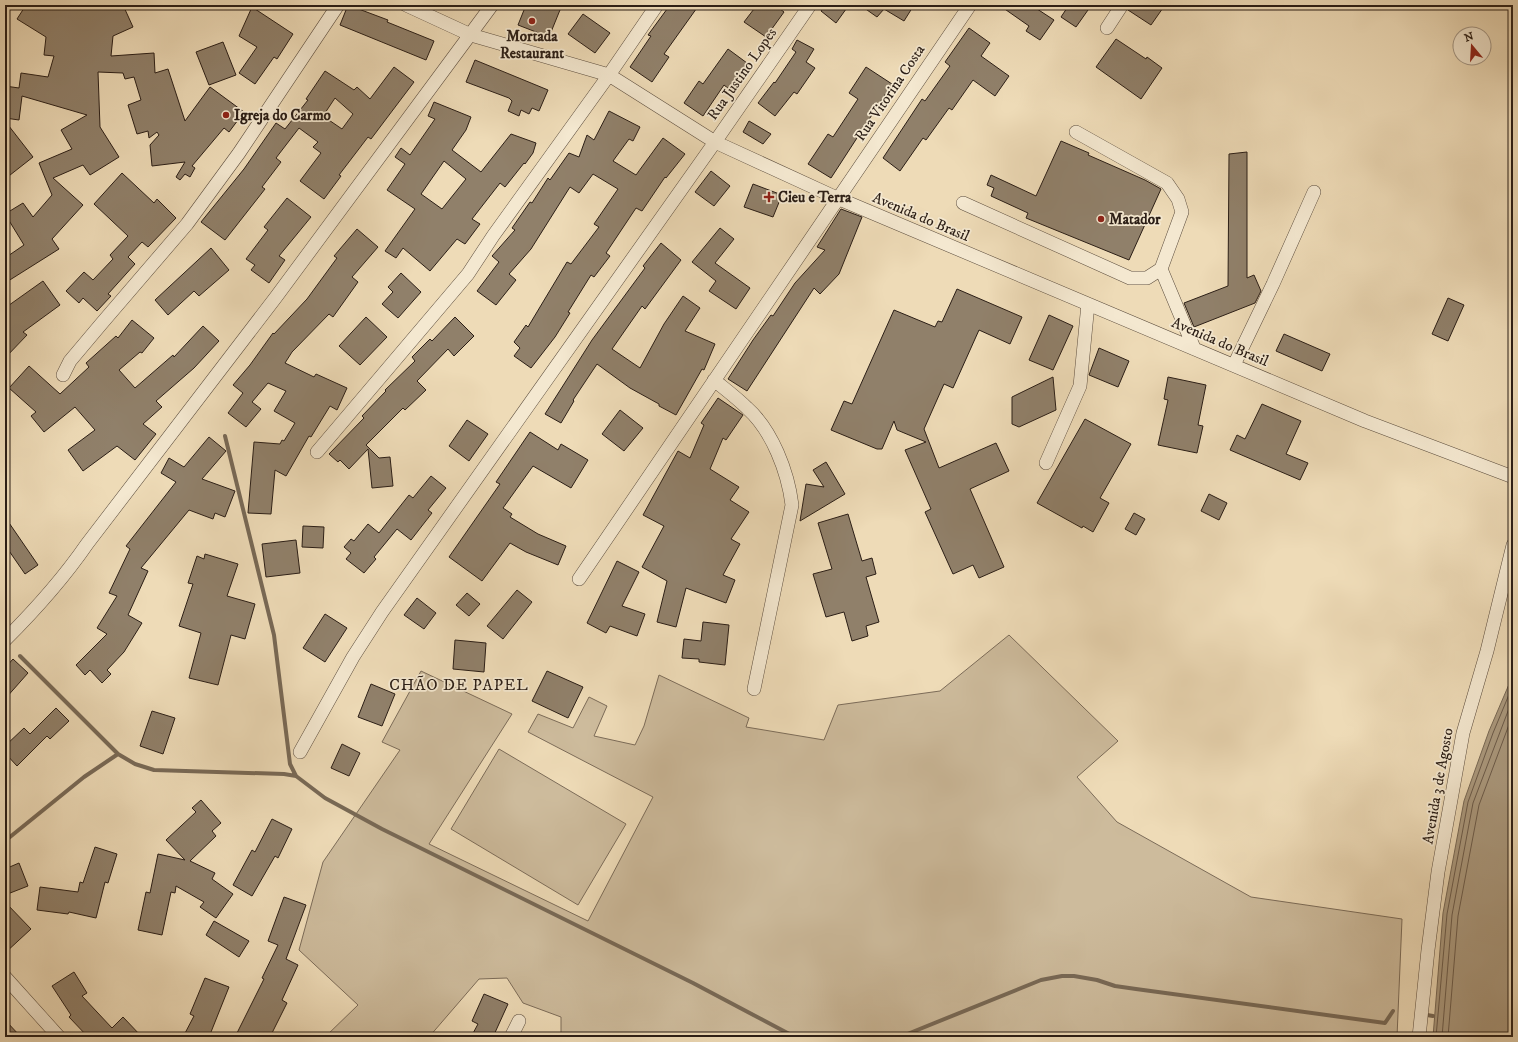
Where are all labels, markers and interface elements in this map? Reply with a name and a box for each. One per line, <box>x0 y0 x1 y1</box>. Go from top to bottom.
marker: Mortada Restaurant <box>527 16 537 26</box>
street label: Rua Justino Lopes <box>703 24 781 124</box>
north arrow <box>1452 26 1492 66</box>
place label: Mortada Restaurant <box>500 27 564 63</box>
text: N <box>1463 29 1476 45</box>
street label: Rua Vitorina Costa <box>851 41 930 145</box>
place label: Igreja do Carmo <box>234 106 332 125</box>
marker: Igreja do Carmo <box>221 110 231 120</box>
place label: Cieu e Terra <box>778 188 852 207</box>
street label: Avenida do Brasil <box>870 188 973 246</box>
marker: Cieu e Terra <box>763 191 775 203</box>
place label: Matador <box>1109 210 1161 229</box>
marker: Matador <box>1096 214 1106 224</box>
street label: Avenida do Brasil <box>1169 313 1272 371</box>
district label: CHÃO DE PAPEL <box>389 675 529 695</box>
street label: Avenida 3 de Agosto <box>1418 726 1458 846</box>

